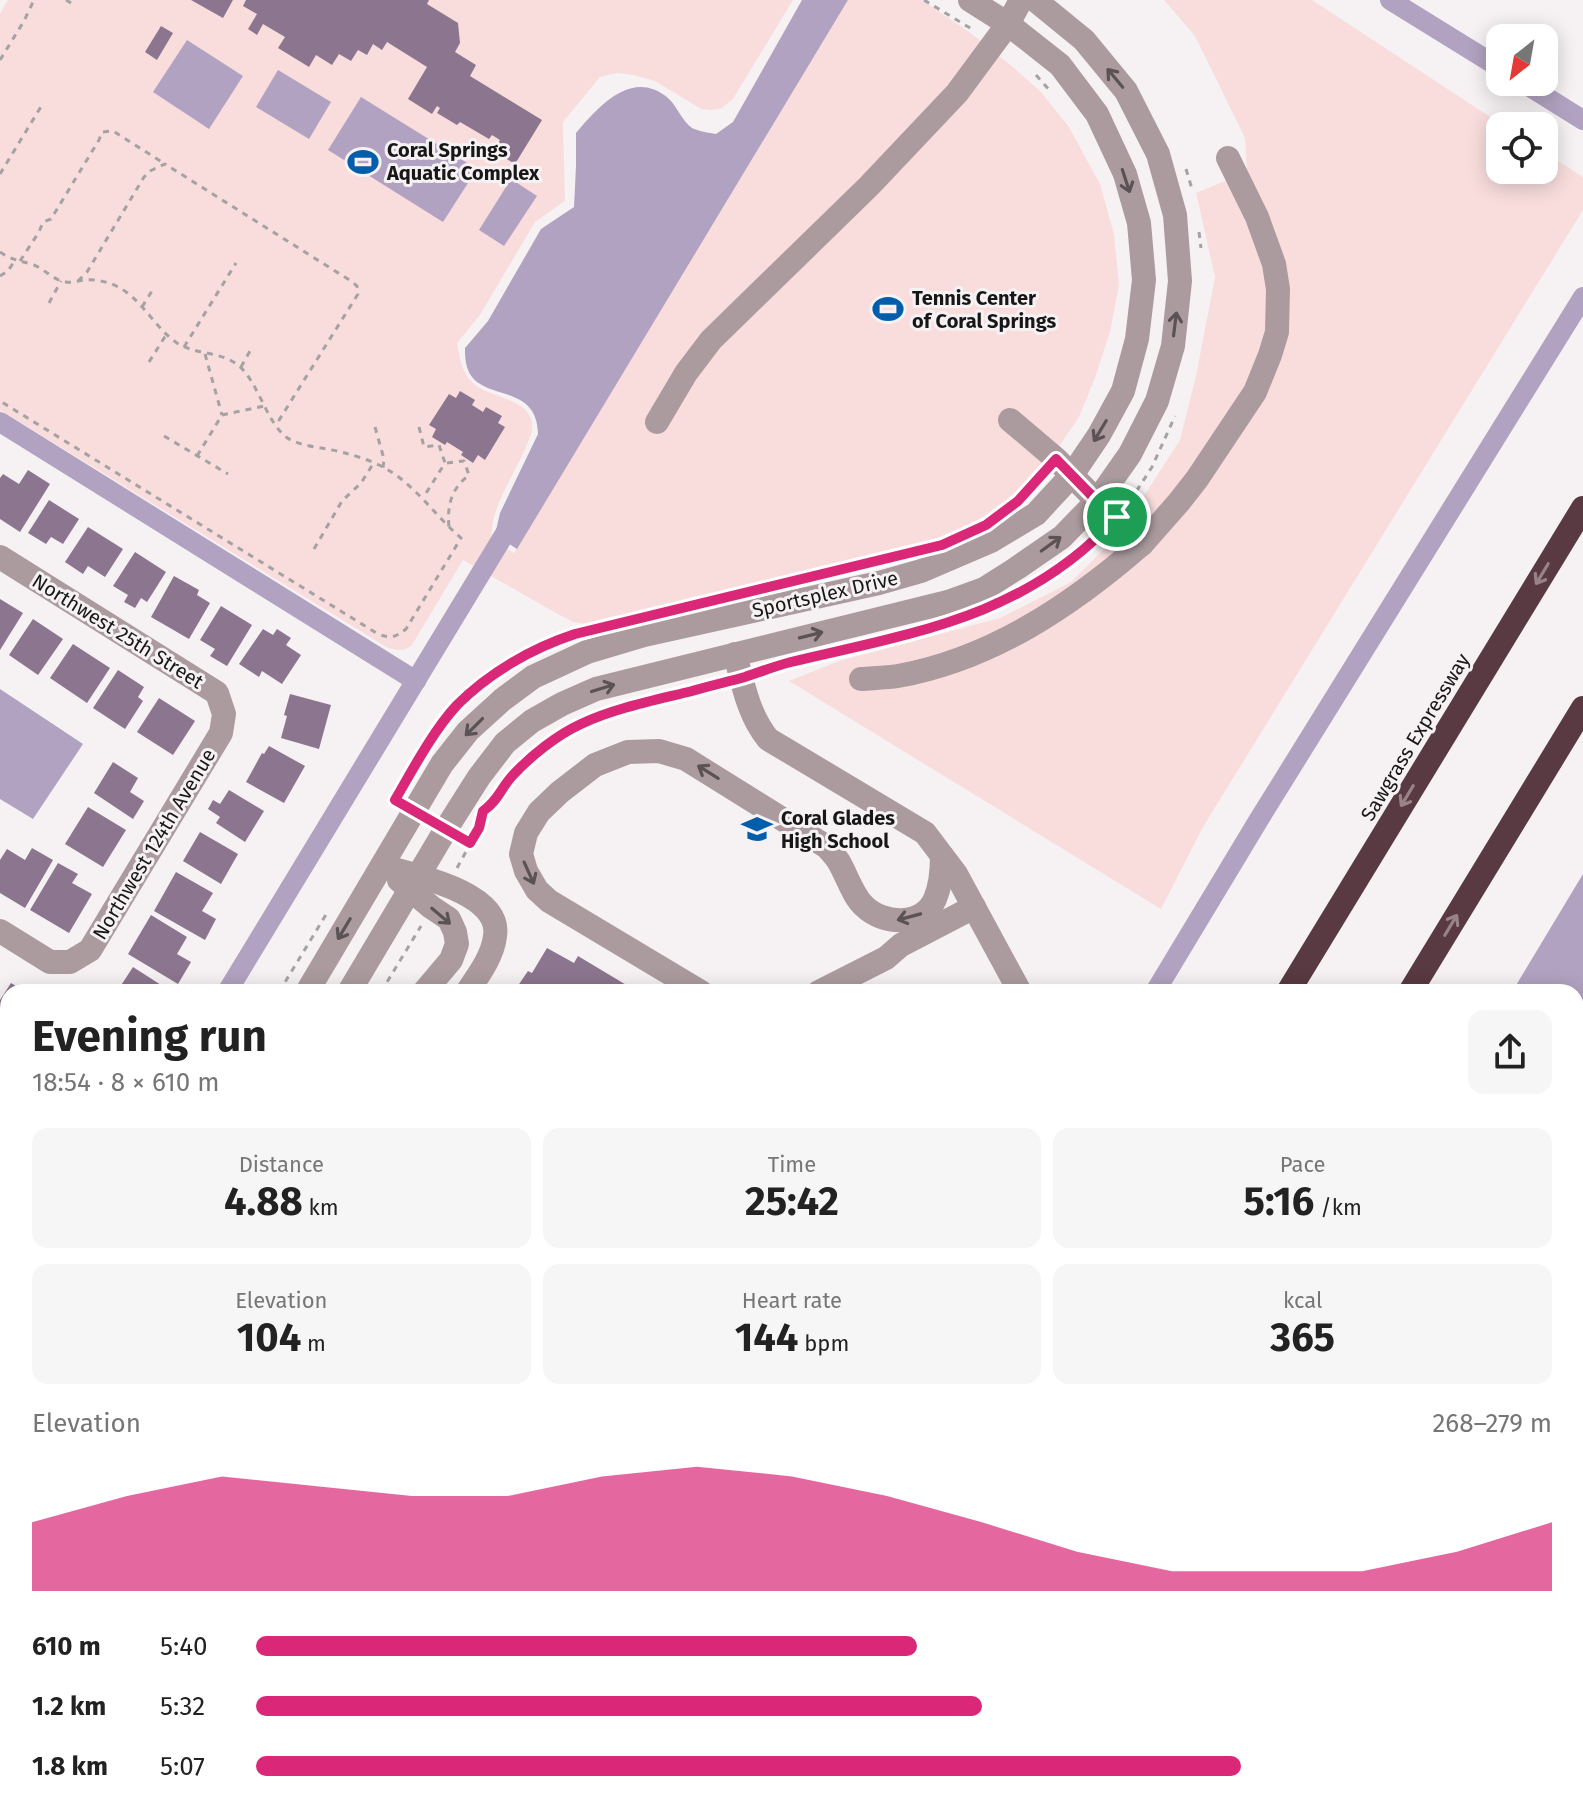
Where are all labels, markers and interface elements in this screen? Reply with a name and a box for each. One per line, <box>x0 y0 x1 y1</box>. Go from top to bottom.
north arrow <box>1486 24 1558 96</box>
map controls <box>1486 24 1558 184</box>
one-way arrow <box>1106 69 1124 89</box>
button: locate <box>1486 112 1558 184</box>
place label: Coral Springs Aquatic Complex <box>386 138 540 185</box>
sports icon: Coral Springs Aquatic Complex <box>346 145 380 179</box>
one-way arrow <box>1120 168 1135 193</box>
place label: Tennis Center of Coral Springs <box>912 286 1056 333</box>
sports icon: Tennis Center of Coral Springs <box>871 292 905 326</box>
one-way arrow <box>1168 311 1183 338</box>
one-way arrow <box>1092 419 1108 442</box>
pin <box>1083 483 1151 551</box>
icon: arrive <box>1095 495 1139 539</box>
one-way arrow <box>1039 536 1061 552</box>
one-way arrow <box>1534 562 1550 585</box>
street label: Sportsplex Drive <box>750 566 900 622</box>
street label: Northwest 25th Street <box>28 569 209 694</box>
one-way arrow <box>797 627 823 642</box>
street label: Sawgrass Expressway <box>1356 649 1475 825</box>
one-way arrow <box>589 680 615 695</box>
one-way arrow <box>465 717 484 736</box>
street label: Northwest 124th Avenue <box>87 744 221 944</box>
one-way arrow <box>697 764 720 780</box>
one-way arrow <box>1399 784 1415 807</box>
place label: Coral Glades High School <box>781 806 895 853</box>
school or university icon: Coral Glades High School <box>740 812 774 846</box>
one-way arrow <box>522 860 537 884</box>
one-way arrow <box>431 907 451 925</box>
one-way arrow <box>897 910 922 925</box>
one-way arrow <box>1443 914 1459 937</box>
one-way arrow <box>336 917 352 940</box>
text: Evening run <box>32 1010 267 1063</box>
button: share <box>1468 1010 1552 1094</box>
text: 18:54 · 8 × 610 m <box>32 1067 219 1098</box>
text: Distance <box>239 1151 324 1178</box>
text: Time <box>768 1151 816 1178</box>
text: Pace <box>1280 1151 1325 1178</box>
text: 4.88 <box>224 1178 303 1226</box>
text: 25:42 <box>745 1178 839 1226</box>
text: 5:16 <box>1244 1178 1314 1226</box>
text: km <box>303 1194 339 1221</box>
text: /km <box>1314 1194 1362 1221</box>
text: Elevation <box>235 1287 327 1314</box>
text: Heart rate <box>742 1287 842 1314</box>
text: kcal <box>1283 1287 1322 1314</box>
text: 104 <box>237 1314 301 1362</box>
text: 144 <box>735 1314 798 1362</box>
text: 365 <box>1270 1314 1335 1362</box>
text: m <box>301 1330 326 1357</box>
text: bpm <box>798 1330 849 1357</box>
text: Elevation <box>32 1408 141 1439</box>
text: 268–279 m <box>1433 1408 1552 1439</box>
text: 610 m <box>32 1631 101 1662</box>
text: 5:40 <box>160 1631 207 1662</box>
text: 1.2 km <box>32 1691 106 1722</box>
text: 5:32 <box>160 1691 205 1722</box>
text: 1.8 km <box>32 1751 108 1782</box>
text: 5:07 <box>160 1751 205 1782</box>

